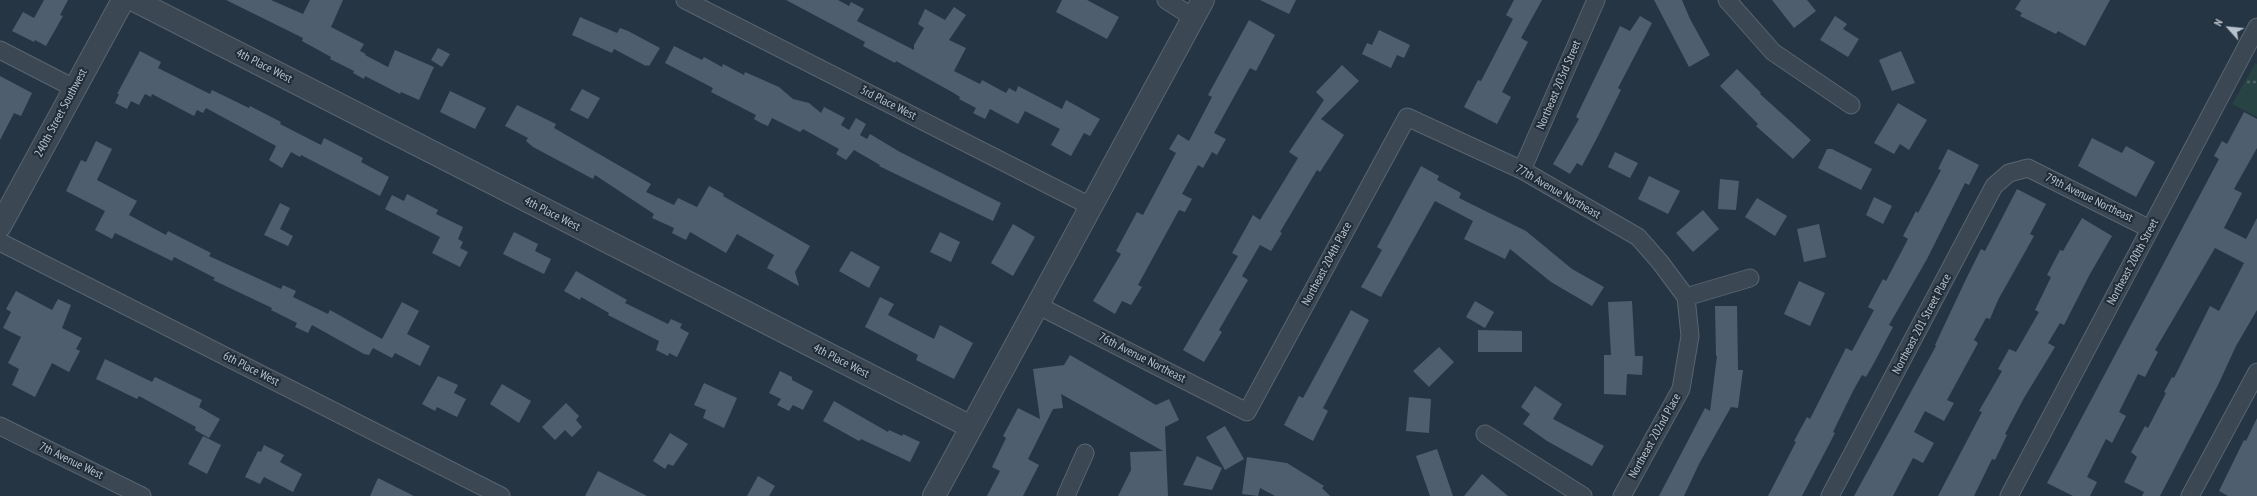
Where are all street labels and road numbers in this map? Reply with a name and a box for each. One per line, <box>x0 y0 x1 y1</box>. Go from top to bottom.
street label: Northeast 203rd Street <box>1534 38 1584 132</box>
street label: 4th Place West <box>234 46 294 86</box>
street label: 240th Street Southwest <box>32 66 90 160</box>
street label: 3rd Place West <box>858 83 918 123</box>
street label: 77th Avenue Northeast <box>1513 162 1603 222</box>
street label: 79th Avenue Northeast <box>2043 171 2135 225</box>
street label: 4th Place West <box>522 194 582 234</box>
street label: Northeast 200th Street <box>2104 216 2162 308</box>
street label: Northeast 204th Place <box>1299 220 1355 308</box>
street label: Northeast 201 Street Place <box>1889 271 1955 377</box>
street label: 76th Avenue Northeast <box>1096 330 1188 386</box>
street label: 4th Place West <box>811 341 871 381</box>
street label: 6th Place West <box>221 349 281 389</box>
street label: Northeast 202nd Place <box>1626 391 1684 481</box>
street label: 7th Avenue West <box>37 439 105 483</box>

